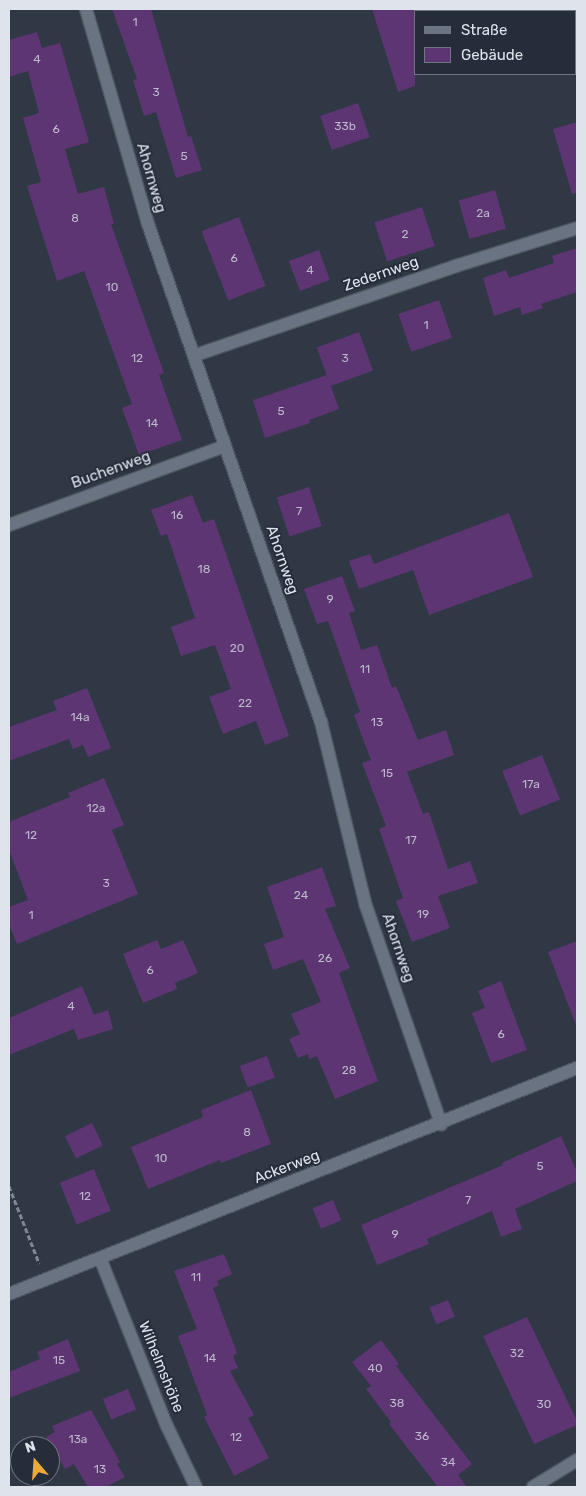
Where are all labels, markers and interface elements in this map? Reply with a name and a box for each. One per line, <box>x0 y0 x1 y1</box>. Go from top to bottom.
legend <box>414 10 576 75</box>
house number: 1 <box>132 16 138 30</box>
text: Straße <box>461 21 507 39</box>
text: Gebäude <box>461 46 523 64</box>
house number: 4 <box>33 53 41 67</box>
house number: 3 <box>152 86 160 100</box>
house number: 33b <box>334 120 356 134</box>
house number: 6 <box>52 123 60 137</box>
street label: Ahornweg <box>132 141 170 215</box>
house number: 5 <box>180 150 188 164</box>
house number: 2a <box>476 207 490 221</box>
house number: 8 <box>71 212 79 226</box>
house number: 2 <box>401 228 409 242</box>
house number: 6 <box>230 252 238 266</box>
street label: Zedernweg <box>341 253 421 295</box>
house number: 4 <box>306 264 314 278</box>
house number: 10 <box>106 281 118 295</box>
house number: 1 <box>423 319 429 333</box>
house number: 12 <box>131 352 143 366</box>
house number: 3 <box>341 352 349 366</box>
house number: 5 <box>277 405 285 419</box>
house number: 14 <box>146 417 158 431</box>
street label: Buchenweg <box>69 447 153 493</box>
house number: 7 <box>296 505 302 519</box>
house number: 16 <box>171 509 183 523</box>
street label: Ahornweg <box>262 523 302 597</box>
house number: 18 <box>198 563 210 577</box>
house number: 9 <box>326 593 334 607</box>
house number: 20 <box>230 642 244 656</box>
house number: 11 <box>360 663 370 677</box>
house number: 22 <box>238 697 252 711</box>
house number: 14a <box>70 711 90 725</box>
house number: 13 <box>371 716 383 730</box>
house number: 15 <box>381 767 393 781</box>
house number: 17a <box>522 778 540 792</box>
house number: 12a <box>87 802 105 816</box>
house number: 12 <box>25 829 37 843</box>
house number: 17 <box>405 834 417 848</box>
house number: 3 <box>102 877 110 891</box>
house number: 24 <box>294 889 308 903</box>
house number: 19 <box>417 908 429 922</box>
house number: 1 <box>28 909 34 923</box>
street label: Ahornweg <box>378 911 418 985</box>
house number: 26 <box>318 952 332 966</box>
house number: 6 <box>146 964 154 978</box>
house number: 4 <box>67 1000 75 1014</box>
house number: 6 <box>497 1028 505 1042</box>
house number: 28 <box>342 1064 356 1078</box>
house number: 8 <box>243 1126 251 1140</box>
street label: Ackerweg <box>252 1146 322 1188</box>
house number: 10 <box>155 1152 167 1166</box>
house number: 5 <box>536 1160 544 1174</box>
house number: 12 <box>79 1190 91 1204</box>
house number: 7 <box>465 1194 471 1208</box>
house number: 9 <box>391 1228 399 1242</box>
house number: 11 <box>191 1271 201 1285</box>
street label: Wilhelmshöhe <box>135 1319 187 1415</box>
house number: 32 <box>510 1347 524 1361</box>
house number: 14 <box>204 1352 216 1366</box>
house number: 15 <box>53 1354 65 1368</box>
house number: 40 <box>367 1362 383 1376</box>
house number: 38 <box>390 1397 404 1411</box>
house number: 30 <box>537 1398 551 1412</box>
house number: 36 <box>415 1430 429 1444</box>
house number: 12 <box>230 1431 242 1445</box>
house number: 13a <box>69 1433 87 1447</box>
north arrow <box>10 1436 60 1486</box>
text: N <box>23 1438 38 1457</box>
house number: 34 <box>441 1456 455 1470</box>
house number: 13 <box>94 1463 106 1477</box>

